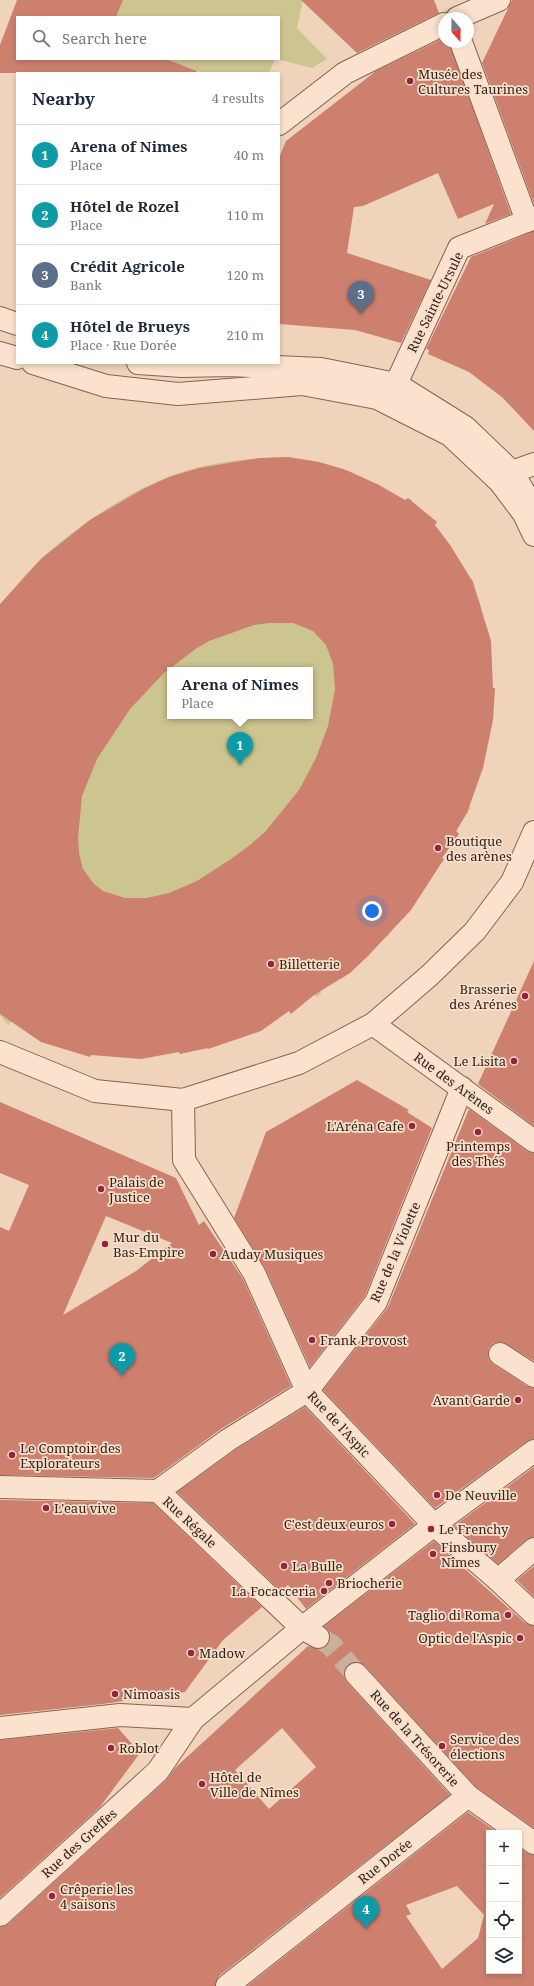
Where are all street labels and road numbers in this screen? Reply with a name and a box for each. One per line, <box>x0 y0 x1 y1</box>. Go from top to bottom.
street label: Rue Sainte-Ursule <box>403 249 467 355</box>
street label: Rue des Arènes <box>410 1048 498 1118</box>
street label: Rue de la Violette <box>366 1199 424 1305</box>
street label: Rue de l'Aspic <box>303 1387 375 1461</box>
street label: Rue Régale <box>159 1492 221 1552</box>
street label: Rue de la Trésorerie <box>367 1686 463 1790</box>
street label: Rue des Greffes <box>37 1804 121 1882</box>
street label: Rue Dorée <box>354 1834 416 1888</box>

